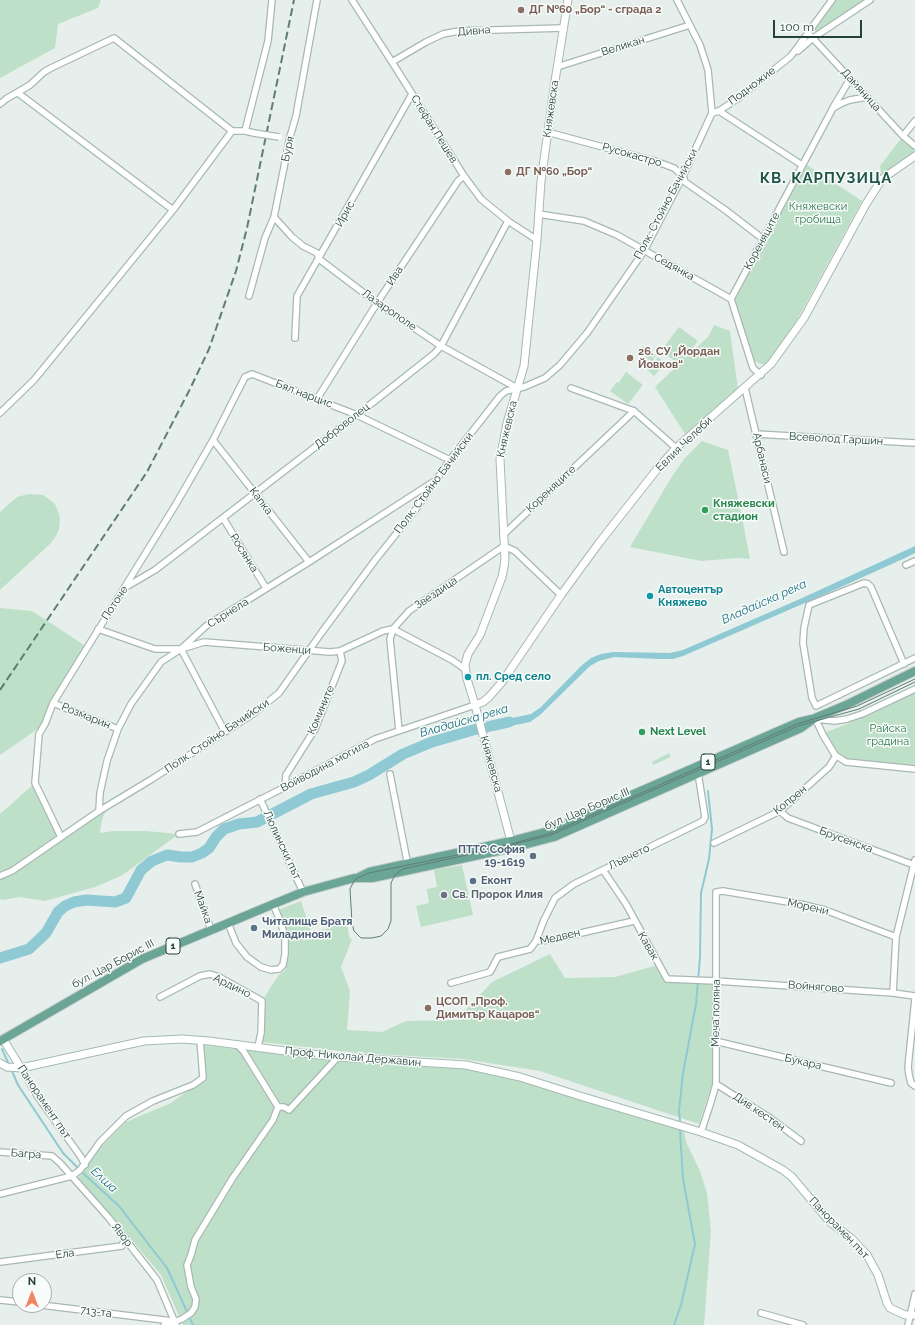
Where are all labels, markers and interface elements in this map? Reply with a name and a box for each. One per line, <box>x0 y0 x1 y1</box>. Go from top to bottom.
place label: ДГ №60 „Бор“ - сграда 2 <box>529 3 661 17</box>
marker: ДГ №60 „Бор“ - сграда 2 <box>516 5 526 15</box>
scale bar <box>775 12 864 38</box>
text: 100 m <box>780 20 814 34</box>
street label: Дивна <box>457 23 491 39</box>
street label: Великан <box>600 33 646 59</box>
street label: Подножие <box>726 64 778 108</box>
street label: Дамяница <box>838 66 884 114</box>
street label: Княжевска <box>540 79 562 139</box>
street label: Стефан Пешев <box>408 93 460 165</box>
street label: Буря <box>279 135 297 163</box>
street label: Русокастро <box>601 140 663 170</box>
street label: Полк. Стойно Бачийски <box>631 147 701 261</box>
place label: ДГ №60 „Бор“ <box>516 165 592 179</box>
marker: ДГ №60 „Бор“ <box>503 167 513 177</box>
district label: КВ. КАРПУЗИЦА <box>760 169 892 187</box>
street label: Ирис <box>333 199 357 229</box>
park label: Княжевски гробища <box>789 200 847 226</box>
street label: Кореняците <box>741 210 783 272</box>
street label: Седянка <box>651 251 697 283</box>
street label: Ива <box>384 264 406 288</box>
street label: Лазарополе <box>359 286 419 334</box>
place label: 26. СУ „Йордан Йовков“ <box>638 345 720 371</box>
marker: 26. СУ „Йордан Йовков“ <box>625 353 635 363</box>
street label: Бял нарцис <box>274 377 334 411</box>
street label: Княжевска <box>494 399 520 459</box>
street label: Доброволец <box>312 400 372 452</box>
street label: Евлия Челеби <box>653 414 715 474</box>
street label: Полк. Стойно Бачийски <box>392 430 476 536</box>
street label: Всеволод Гаршин <box>789 430 883 448</box>
street label: Арбанаси <box>750 431 774 485</box>
street label: Кореняците <box>523 463 579 515</box>
street label: Капка <box>246 485 276 517</box>
place label: Княжевски стадион <box>713 497 775 523</box>
marker: Княжевски стадион <box>700 505 710 515</box>
street label: Росянка <box>227 531 261 575</box>
street label: Звездица <box>412 574 460 612</box>
water label: Владайска река <box>719 577 809 627</box>
street label: Поточе <box>99 583 131 623</box>
place label: Автоцентър Княжево <box>658 583 723 609</box>
marker: Автоцентър Княжево <box>645 591 655 601</box>
street label: Сърнела <box>205 595 251 631</box>
street label: Боженци <box>263 641 311 657</box>
place label: пл. Сред село <box>476 670 551 684</box>
marker: пл. Сред село <box>463 672 473 682</box>
street label: Комините <box>305 683 337 737</box>
street label: Полк. Стойно Бачийски <box>162 696 272 776</box>
street label: Розмарин <box>59 700 113 732</box>
water label: Владайска река <box>418 701 510 741</box>
park label: Райска градина <box>867 722 909 748</box>
place label: Next Level <box>650 725 706 739</box>
marker: Next Level <box>637 727 647 737</box>
street label: Княжевска <box>477 734 505 794</box>
street label: Войводина могила <box>278 737 372 795</box>
road number: 1 <box>701 754 715 770</box>
street label: Копрен <box>771 783 809 817</box>
street label: бул. Цар Борис III <box>542 785 632 833</box>
street label: Люлински път <box>260 808 304 882</box>
street label: Брусенска <box>817 824 875 856</box>
street label: Лъвчето <box>606 841 652 873</box>
place label: ПТТС София 19-1619 <box>458 843 525 869</box>
marker: ПТТС София 19-1619 <box>528 851 538 861</box>
place label: Еконт <box>481 874 512 888</box>
marker: Еконт <box>468 876 478 886</box>
place label: Св. Пророк Илия <box>452 888 543 902</box>
street label: Майка <box>191 889 215 925</box>
marker: Св. Пророк Илия <box>439 890 449 900</box>
street label: Морени <box>786 896 830 918</box>
place label: Читалище Братя Миладинови <box>262 915 353 941</box>
marker: Читалище Братя Миладинови <box>249 923 259 933</box>
street label: Медвен <box>538 926 582 948</box>
street label: Кавак <box>635 929 661 963</box>
street label: бул. Цар Борис III <box>70 937 156 991</box>
road number: 1 <box>166 938 180 954</box>
street label: Ардино <box>211 971 253 1001</box>
street label: Войнягово <box>788 978 844 996</box>
street label: Меча поляна <box>709 979 723 1047</box>
place label: ЦСОП „Проф. Димитър Кацаров“ <box>436 995 540 1021</box>
marker: ЦСОП „Проф. Димитър Кацаров“ <box>423 1003 433 1013</box>
street label: Проф. Николай Державин <box>284 1044 422 1070</box>
street label: Букара <box>783 1051 823 1073</box>
street label: Панорамент път <box>14 1063 74 1141</box>
street label: Див кестен <box>731 1090 787 1134</box>
street label: Багра <box>10 1146 42 1162</box>
water label: Елша <box>88 1164 120 1196</box>
street label: Панорамен път <box>806 1194 872 1262</box>
street label: Явор <box>109 1221 135 1249</box>
street label: Ела <box>55 1246 75 1262</box>
north arrow <box>12 1273 52 1313</box>
text: N <box>28 1275 36 1288</box>
street label: 713-та <box>79 1304 113 1320</box>

